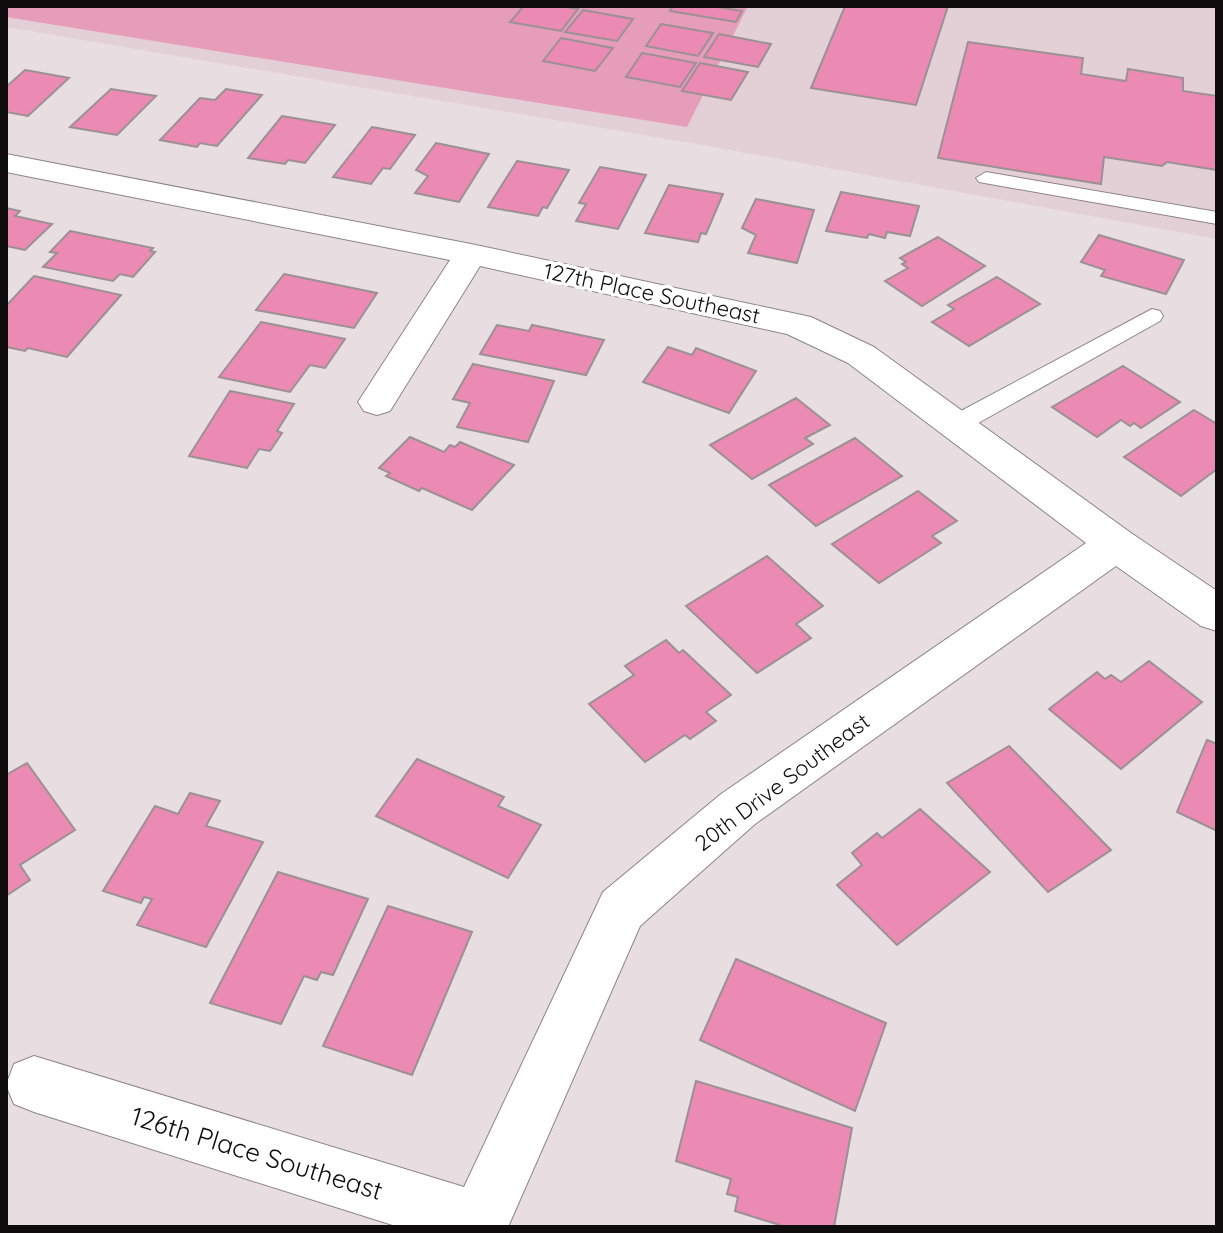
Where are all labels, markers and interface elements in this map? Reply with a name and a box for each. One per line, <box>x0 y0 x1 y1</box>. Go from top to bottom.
street label: 127th Place Southeast <box>541 256 763 330</box>
street label: 20th Drive Southeast <box>689 707 875 857</box>
street label: 126th Place Southeast <box>127 1099 387 1207</box>

